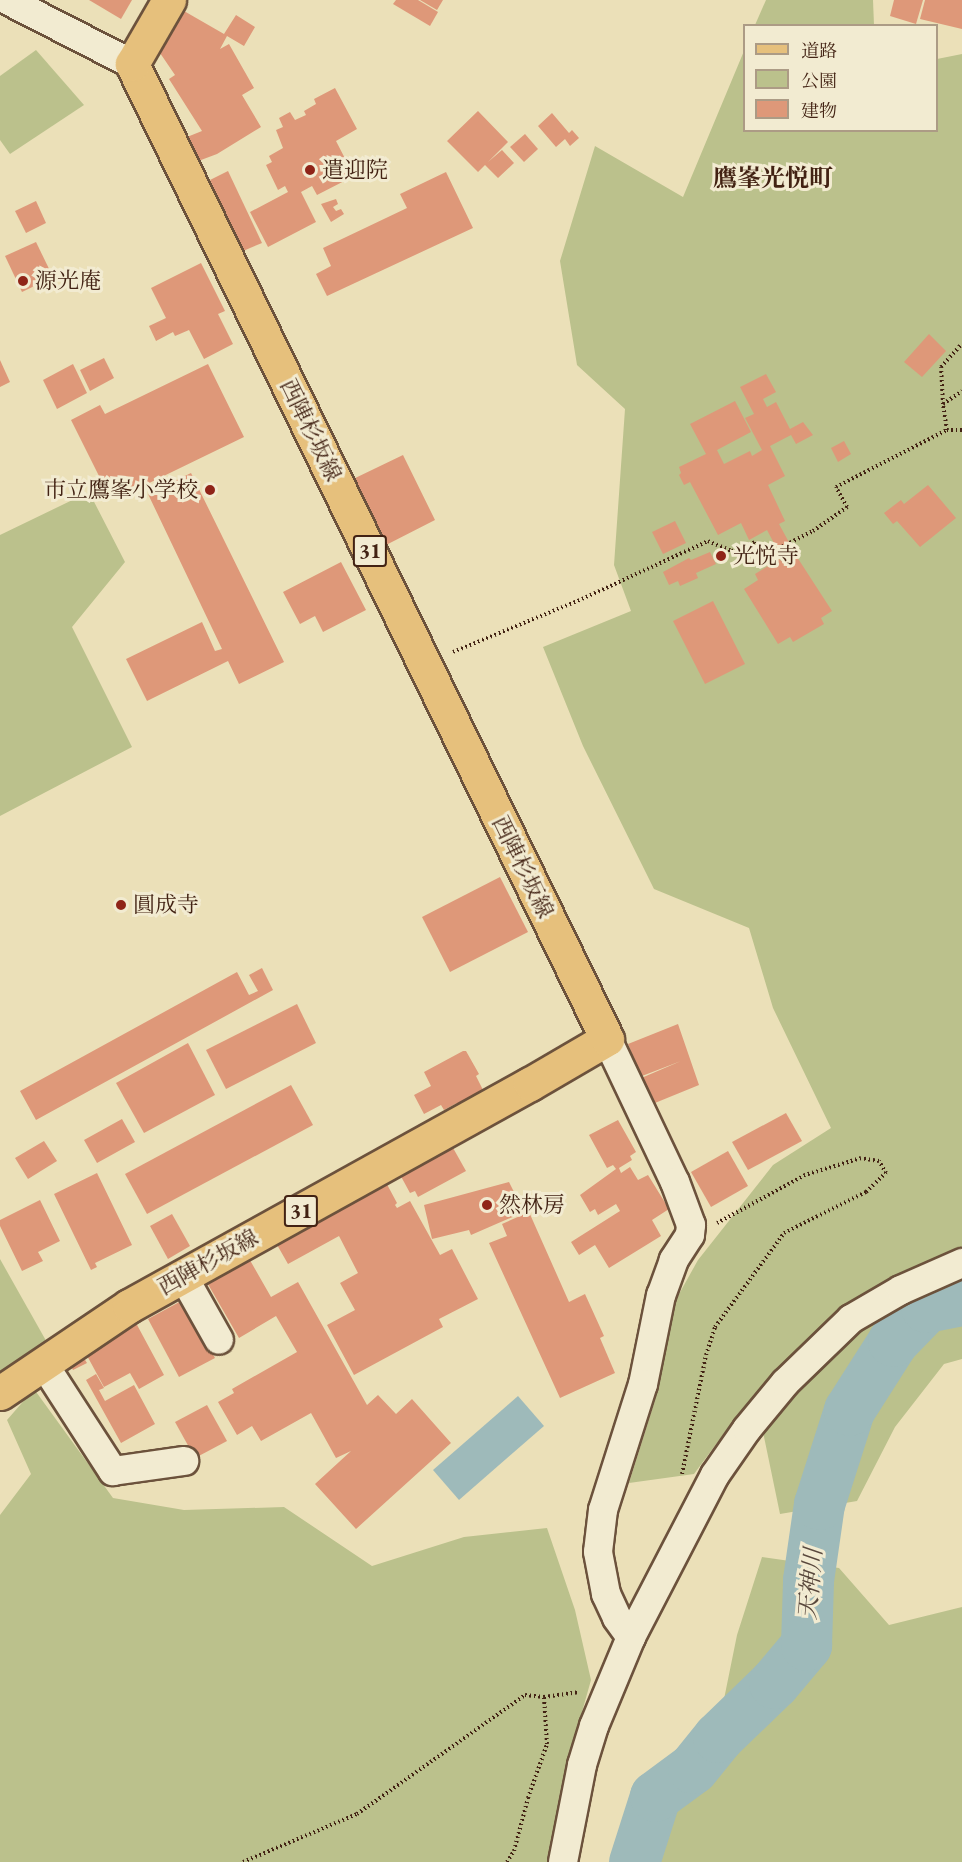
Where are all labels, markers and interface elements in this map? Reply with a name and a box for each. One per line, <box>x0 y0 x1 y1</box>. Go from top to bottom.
legend <box>743 24 938 132</box>
text: 道路 <box>801 39 837 62</box>
text: 公園 <box>801 69 837 92</box>
text: 建物 <box>801 99 837 122</box>
place label: 遣迎院 <box>322 157 388 183</box>
marker: 遣迎院 <box>303 163 317 177</box>
district label: 鷹峯光悦町 <box>713 164 833 192</box>
place label: 源光庵 <box>35 268 101 294</box>
marker: 源光庵 <box>16 274 30 288</box>
street label: 西陣杉坂線 <box>275 375 347 485</box>
place label: 市立鷹峯小学校 <box>44 477 198 503</box>
marker: 市立鷹峯小学校 <box>203 483 217 497</box>
road number: 31 <box>352 533 388 569</box>
place label: 光悦寺 <box>733 543 799 569</box>
marker: 光悦寺 <box>714 549 728 563</box>
street label: 西陣杉坂線 <box>487 812 559 922</box>
place label: 圓成寺 <box>133 892 199 918</box>
marker: 圓成寺 <box>114 898 128 912</box>
place label: 然林房 <box>499 1192 565 1218</box>
road number: 31 <box>283 1193 319 1229</box>
marker: 然林房 <box>480 1198 494 1212</box>
street label: 西陣杉坂線 <box>153 1224 263 1300</box>
water label: 天神川 <box>793 1547 827 1621</box>

